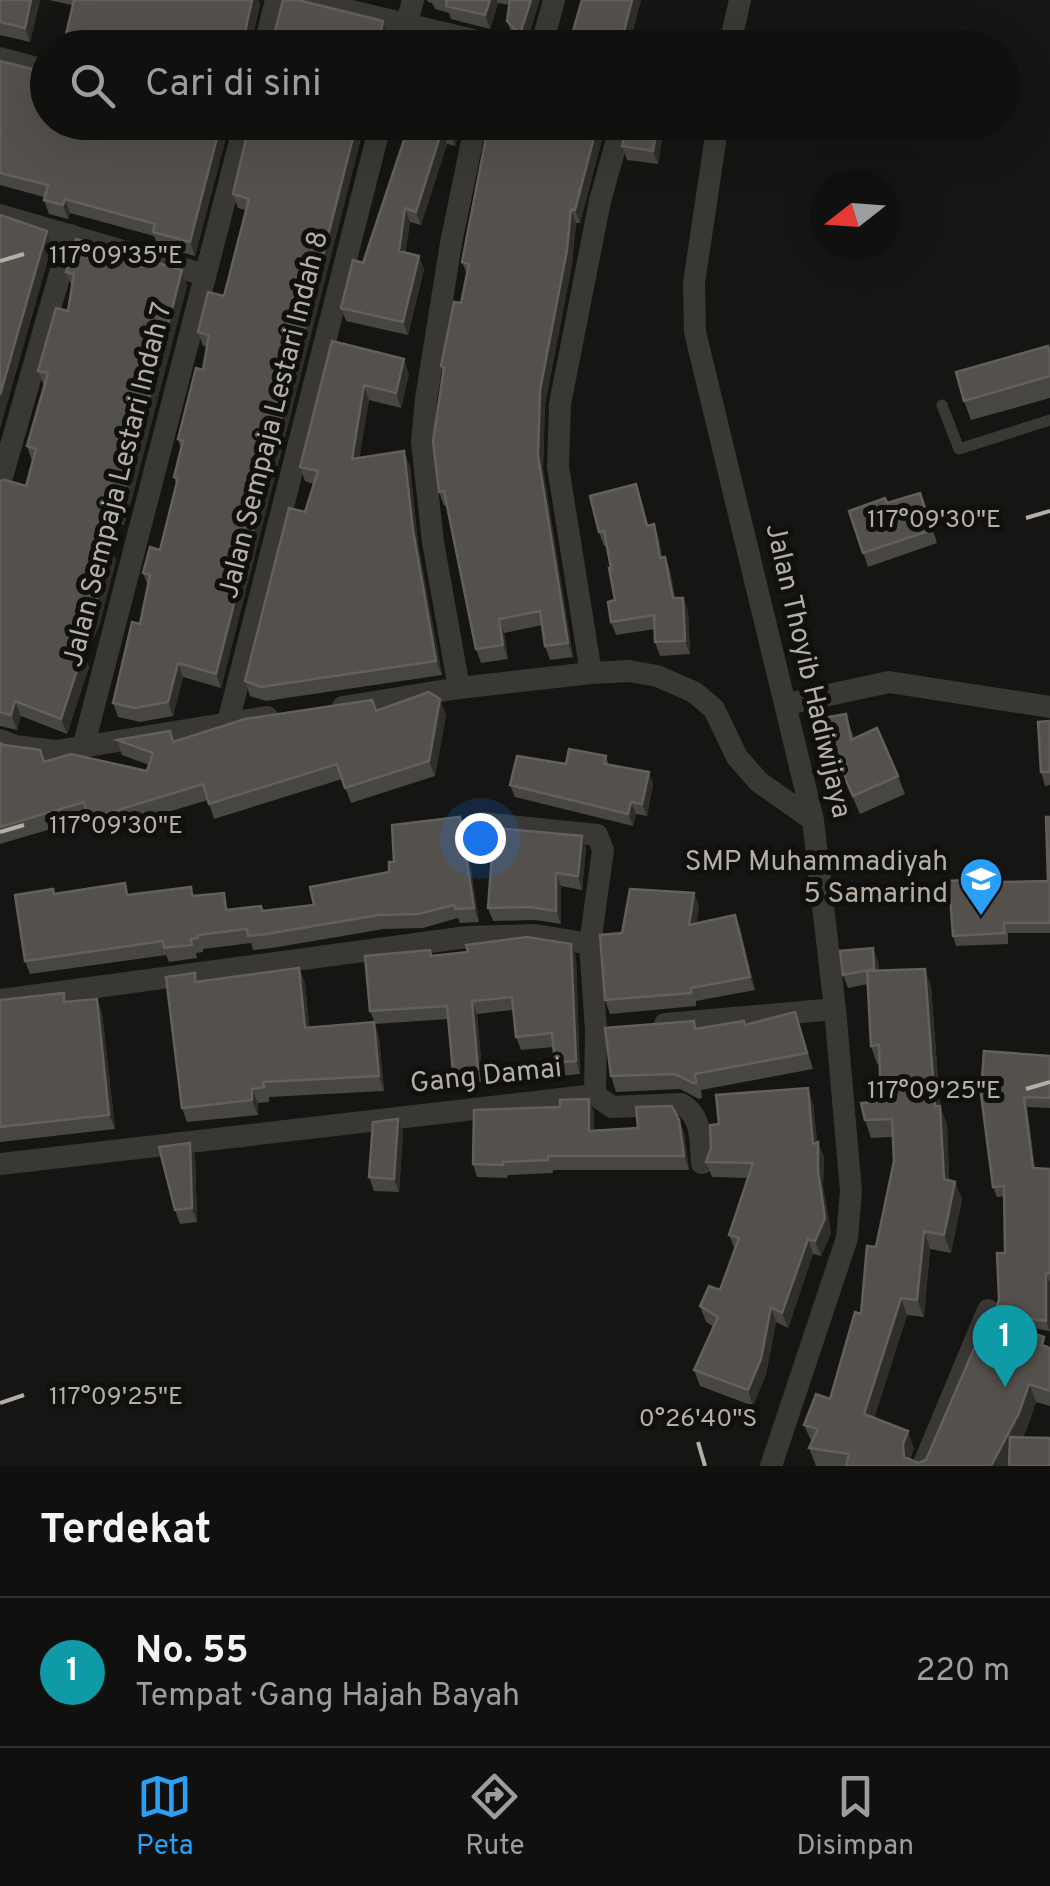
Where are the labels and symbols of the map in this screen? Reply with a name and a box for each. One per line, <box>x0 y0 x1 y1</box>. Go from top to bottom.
north arrow <box>810 170 900 260</box>
street label: Jalan Sempaja Lestari Indah 8 <box>212 227 338 603</box>
text: 117°09'35"E <box>49 241 183 273</box>
street label: Jalan Sempaja Lestari Indah 7 <box>56 299 182 671</box>
text: 117°09'30"E <box>867 505 1001 537</box>
street label: Jalan Thoyib Hadiwijaya <box>756 520 858 822</box>
text: 117°09'30"E <box>49 811 183 843</box>
your location <box>455 813 506 864</box>
place label: SMP Muhammadiyah 5 Samarind <box>685 845 948 913</box>
school or university icon: SMP Muhammadiyah 5 Samarind <box>958 856 1004 917</box>
street label: Gang Damai <box>408 1051 564 1103</box>
text: 117°09'25"E <box>867 1076 1001 1108</box>
pin: 1 <box>972 1304 1038 1387</box>
text: 117°09'25"E <box>49 1382 183 1414</box>
text: 0°26'40"S <box>639 1404 757 1436</box>

